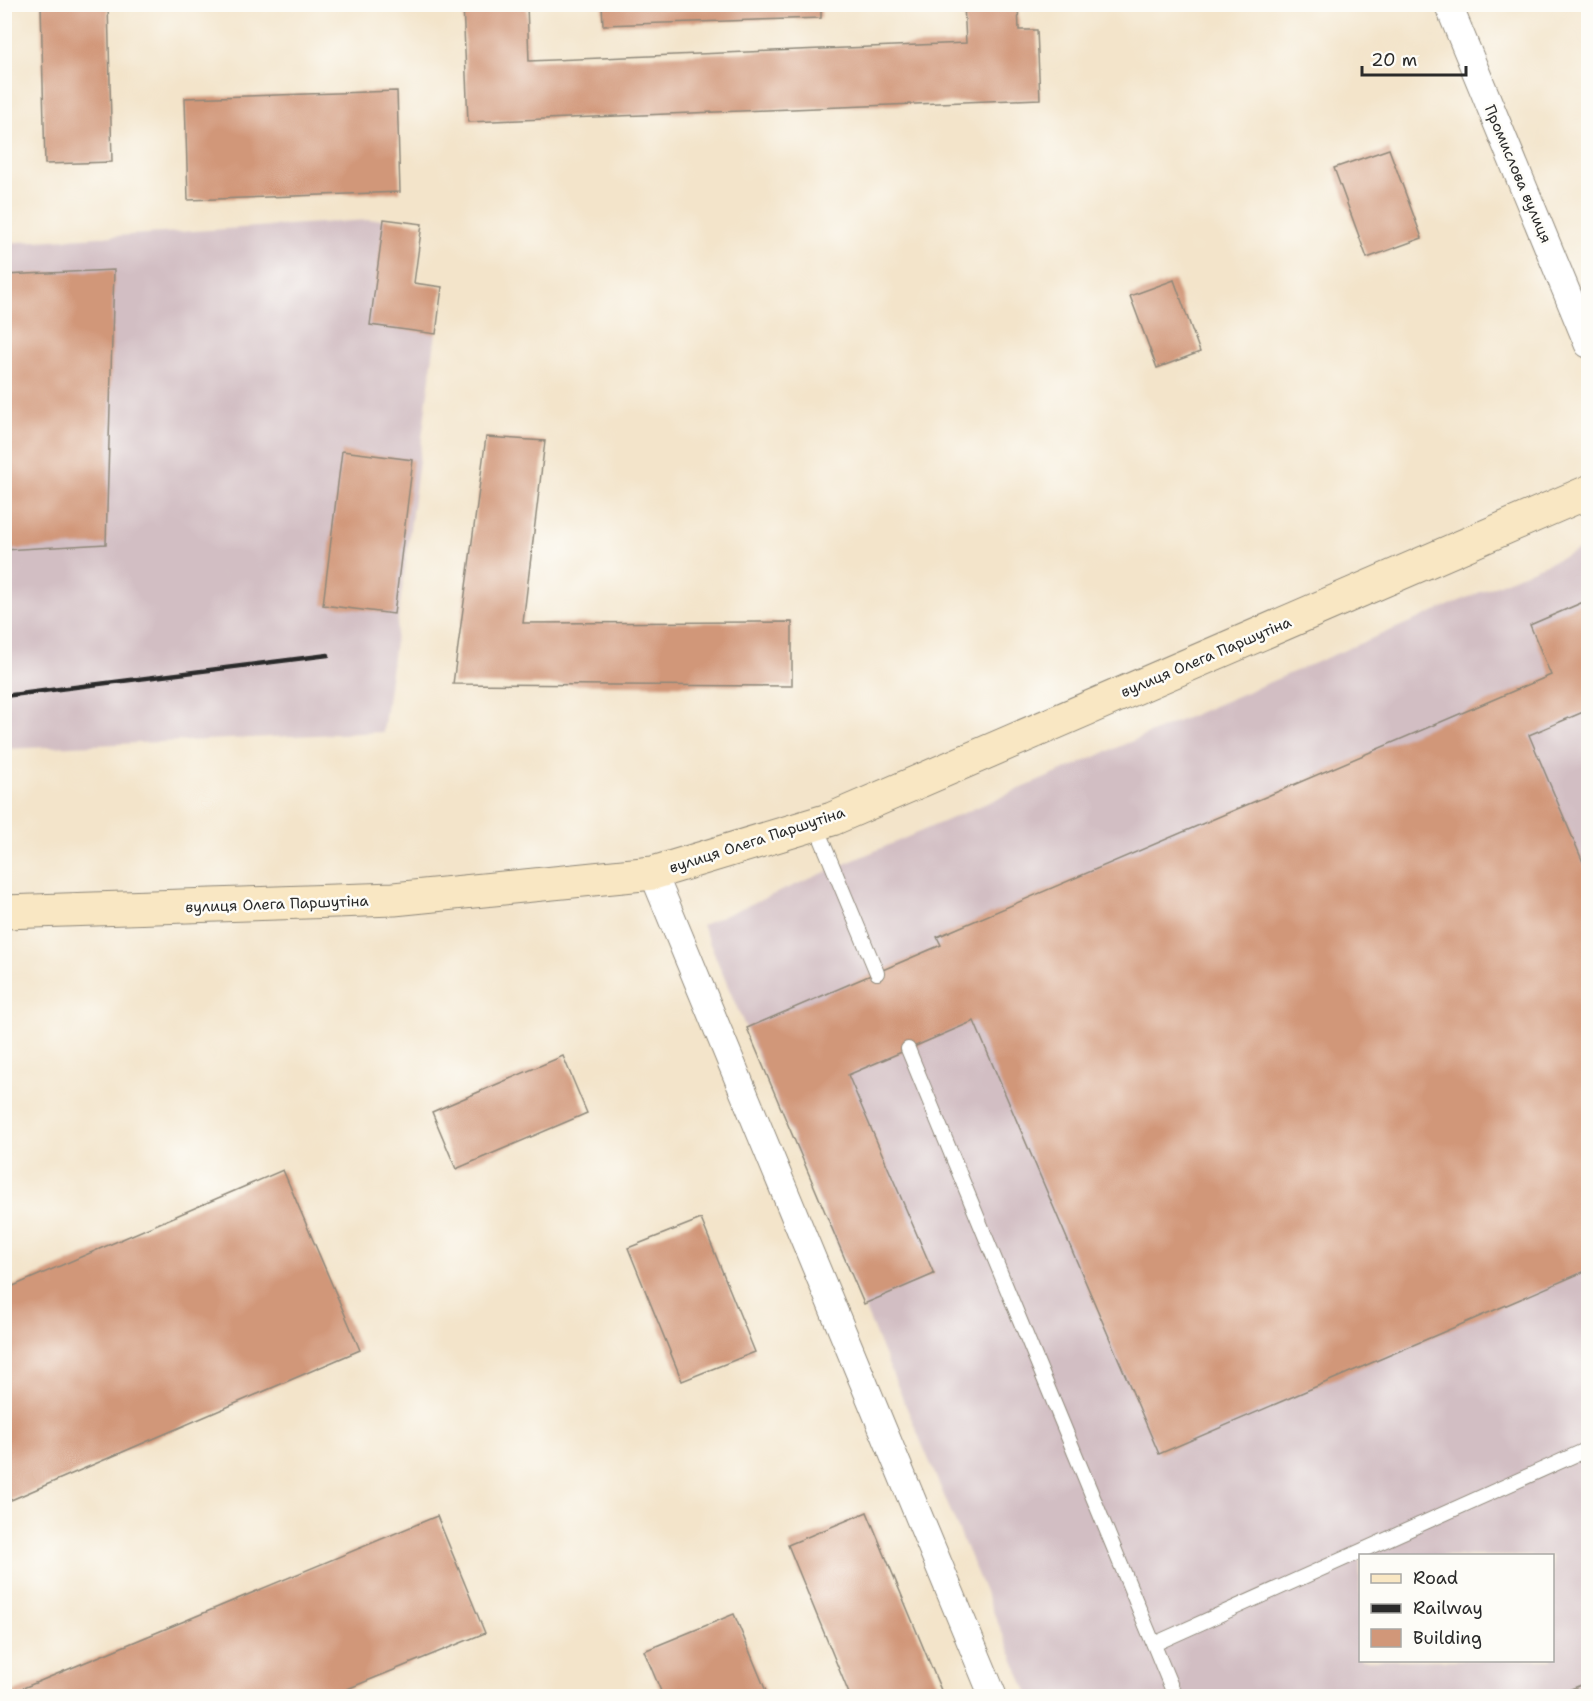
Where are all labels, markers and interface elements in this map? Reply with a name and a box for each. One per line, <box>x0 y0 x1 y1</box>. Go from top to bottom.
scale bar <box>1362 39 1466 77</box>
text: 20 m <box>1371 48 1417 72</box>
street label: Промислова вулиця <box>1480 102 1556 246</box>
street label: вулиця Олега Паршутіна <box>1118 612 1295 702</box>
street label: вулиця Олега Паршутіна <box>667 802 848 878</box>
street label: вулиця Олега Паршутіна <box>185 891 370 917</box>
legend <box>1359 1554 1554 1662</box>
text: Road <box>1413 1566 1458 1590</box>
text: Railway <box>1413 1596 1483 1620</box>
text: Building <box>1413 1626 1482 1650</box>

